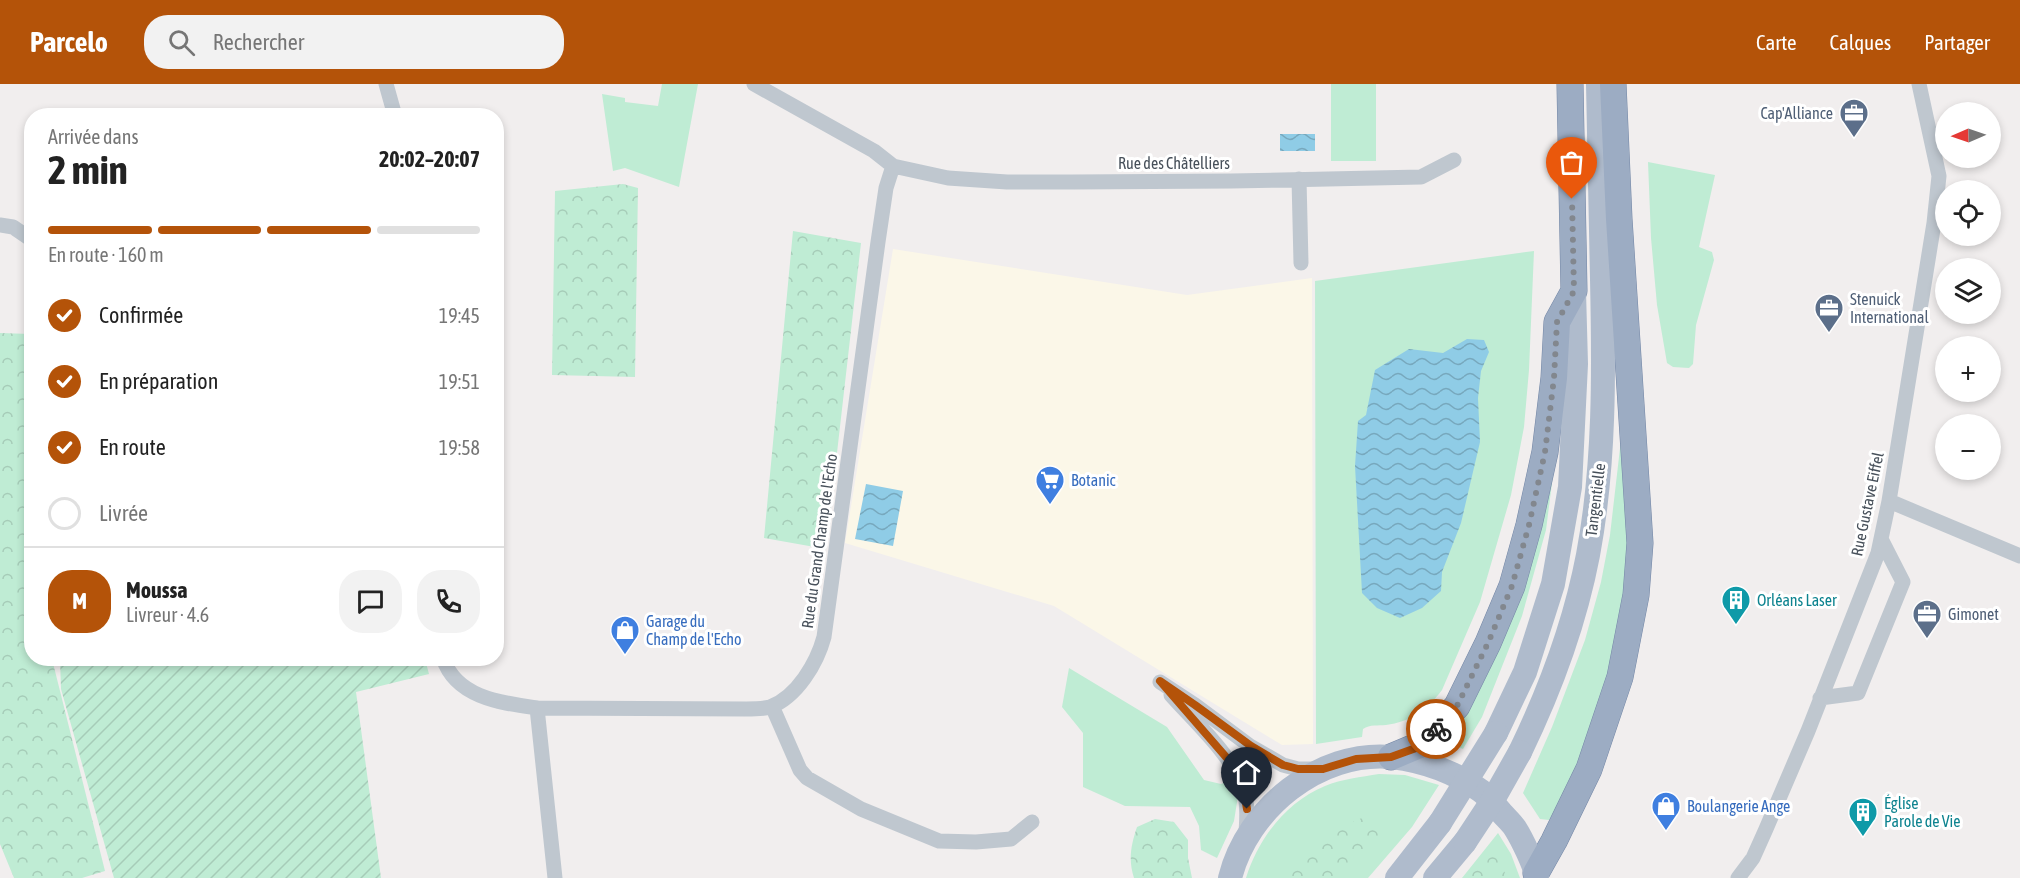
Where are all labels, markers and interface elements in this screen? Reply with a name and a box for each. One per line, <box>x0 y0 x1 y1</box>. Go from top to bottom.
search box <box>144 15 564 69</box>
text: Parcelo <box>30 26 108 58</box>
icon: search <box>165 26 198 59</box>
text: Rechercher <box>213 29 304 55</box>
text: Carte <box>1756 30 1797 54</box>
text: Calques <box>1830 30 1891 54</box>
text: Partager <box>1924 30 1990 54</box>
office icon: Cap'Alliance <box>1838 97 1870 139</box>
north arrow <box>1935 102 2001 168</box>
map controls <box>1935 102 2001 480</box>
place label: Cap'Alliance <box>1760 104 1833 123</box>
text: Arrivée dans <box>48 125 139 148</box>
pin <box>1546 137 1597 199</box>
text: 20:02–20:07 <box>379 146 480 172</box>
icon: bag <box>1555 146 1588 179</box>
text: 2 min <box>48 148 128 192</box>
street label: Rue des Châtelliers <box>1118 154 1230 172</box>
button: locate <box>1935 180 2001 246</box>
text: En route · 160 m <box>48 243 164 266</box>
button: layers <box>1935 258 2001 324</box>
place label: Stenuick International <box>1850 290 1929 326</box>
office icon: Stenuick International <box>1813 292 1845 334</box>
icon: check <box>48 299 81 332</box>
text: Confirmée <box>99 302 183 328</box>
text: 19:45 <box>439 304 480 327</box>
button: + <box>1935 336 2001 402</box>
icon: check <box>48 365 81 398</box>
text: En préparation <box>99 368 218 394</box>
text: 19:51 <box>439 370 480 393</box>
button: − <box>1935 414 2001 480</box>
icon: check <box>48 431 81 464</box>
text: En route <box>99 434 166 460</box>
text: 19:58 <box>439 436 480 459</box>
street label: Rue Gustave Eiffel <box>1847 450 1887 558</box>
street label: Rue du Grand Champ de l'Echo <box>798 453 841 630</box>
street label: Tangentielle <box>1582 462 1609 538</box>
supermarket icon: Botanic <box>1034 464 1066 506</box>
place label: Botanic <box>1071 471 1116 489</box>
text: Livrée <box>99 500 148 526</box>
button: chat <box>339 570 402 633</box>
button: phone <box>417 570 480 633</box>
text: Moussa <box>126 577 187 603</box>
building icon: Orléans Laser <box>1720 584 1752 626</box>
text: M <box>72 588 87 614</box>
place label: Orléans Laser <box>1757 591 1837 609</box>
office icon: Gimonet <box>1911 598 1943 640</box>
text: Livreur · 4.6 <box>126 603 209 626</box>
place label: Gimonet <box>1948 605 1999 623</box>
place label: Garage du Champ de l'Echo <box>646 612 742 649</box>
shop icon: Garage du Champ de l'Echo <box>609 614 641 656</box>
courier <box>1406 699 1466 759</box>
icon: bike <box>1420 713 1453 746</box>
pin <box>1221 747 1272 809</box>
icon: home <box>1230 756 1263 789</box>
shop icon: Boulangerie Ange <box>1650 790 1682 832</box>
place label: Église Parole de Vie <box>1884 794 1961 830</box>
building icon: Église Parole de Vie <box>1847 796 1879 838</box>
place label: Boulangerie Ange <box>1687 797 1790 816</box>

